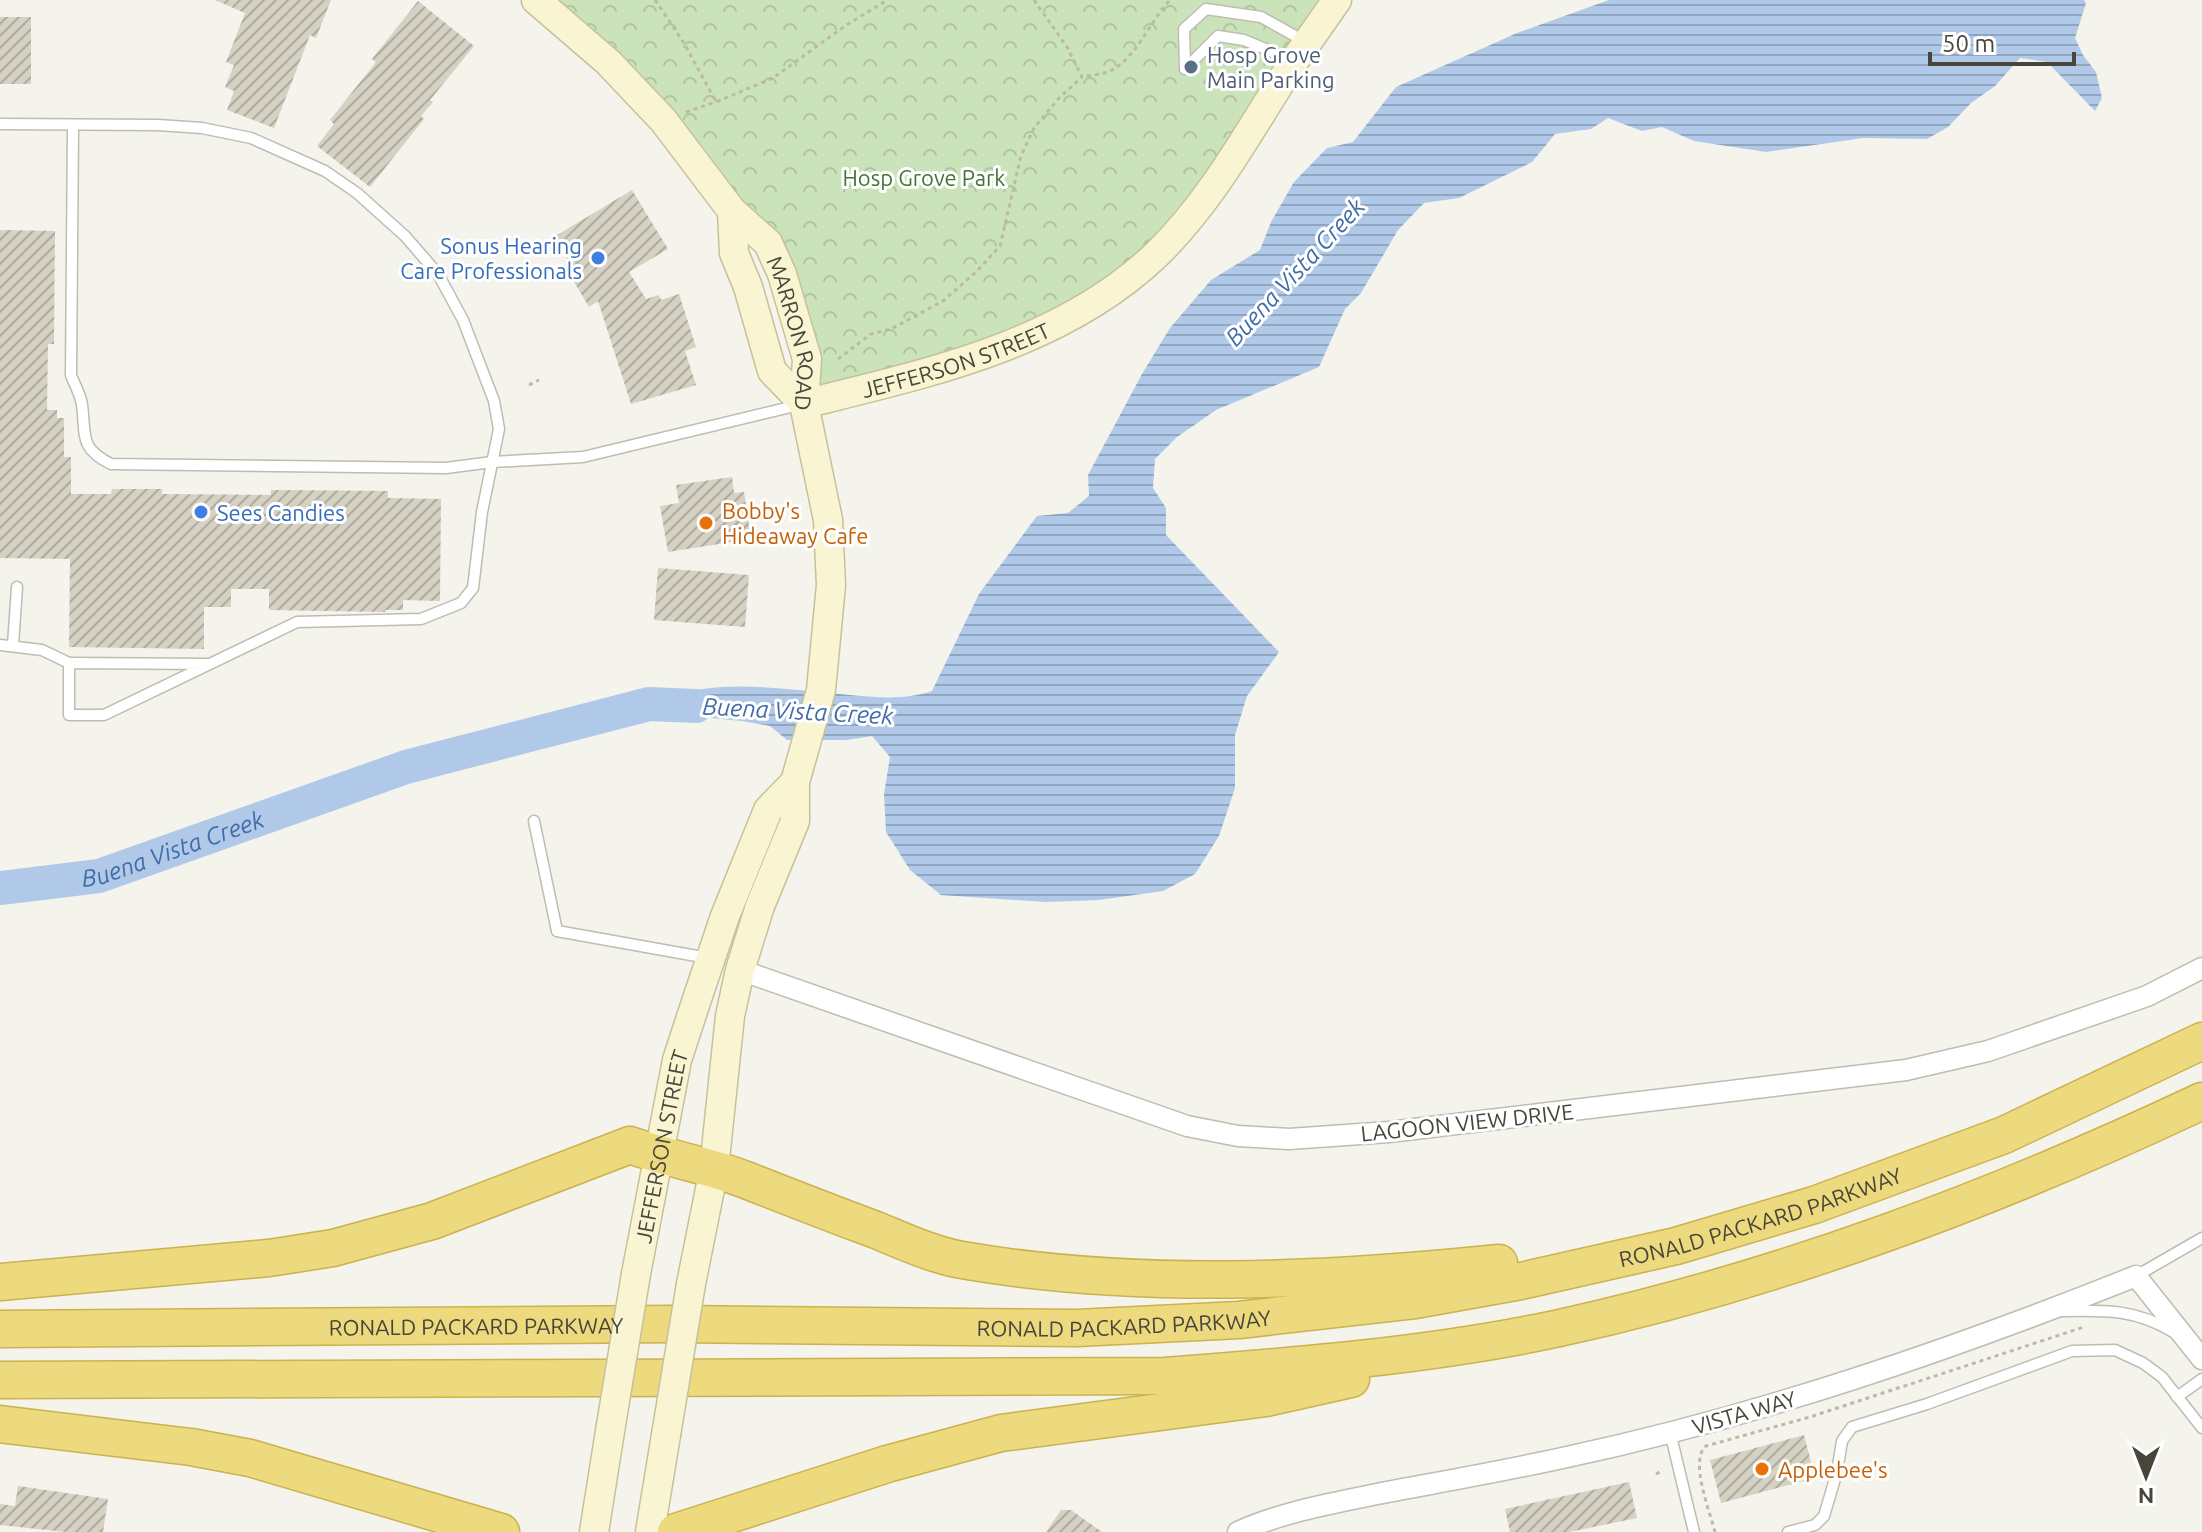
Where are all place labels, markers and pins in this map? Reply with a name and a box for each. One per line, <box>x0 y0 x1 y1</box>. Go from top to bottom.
place label: Hosp Grove Main Parking <box>1207 42 1335 92</box>
marker: Hosp Grove Main Parking <box>1182 58 1200 76</box>
place label: Sonus Hearing Care Professionals <box>400 233 582 283</box>
marker: Sonus Hearing Care Professionals <box>589 249 607 267</box>
place label: Bobby's Hideaway Cafe <box>722 498 868 548</box>
place label: Sees Candies <box>217 500 345 525</box>
marker: Sees Candies <box>192 503 210 521</box>
marker: Bobby's Hideaway Cafe <box>697 514 715 532</box>
place label: Applebee's <box>1778 1457 1888 1482</box>
marker: Applebee's <box>1753 1460 1771 1478</box>

